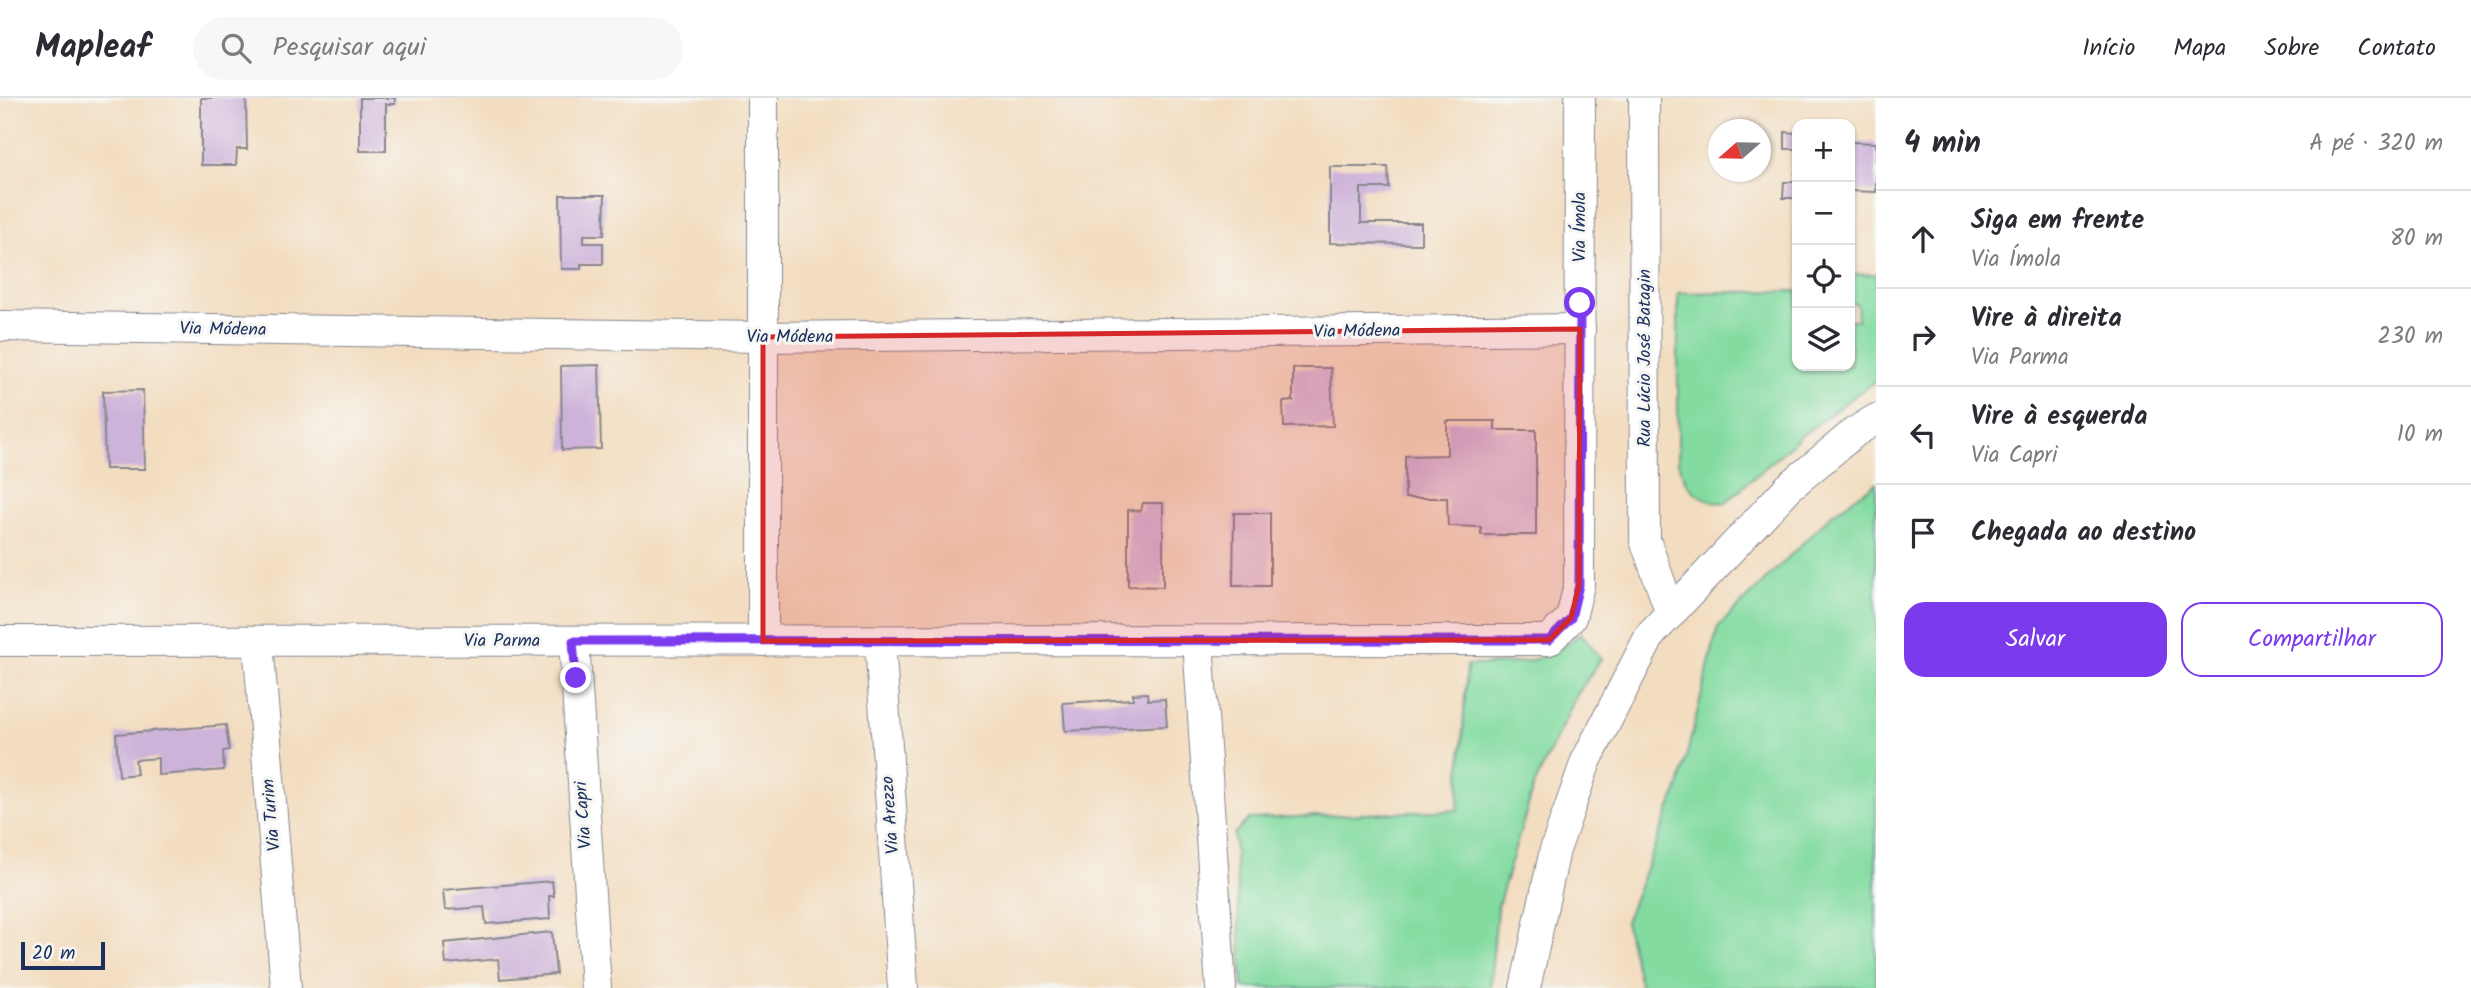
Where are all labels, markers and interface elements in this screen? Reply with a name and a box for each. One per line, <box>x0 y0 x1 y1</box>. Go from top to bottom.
search box <box>193 17 683 80</box>
text: Mapleaf <box>35 22 151 75</box>
text: Pesquisar aqui <box>273 27 426 69</box>
icon: search <box>217 29 255 67</box>
text: Início <box>2082 29 2135 68</box>
text: Mapa <box>2173 29 2226 68</box>
text: Sobre <box>2264 29 2319 68</box>
text: Contato <box>2357 29 2436 68</box>
north arrow <box>1708 119 1771 182</box>
map controls <box>1792 119 1855 371</box>
button: + <box>1792 119 1855 182</box>
text: 4 min <box>1904 120 1981 168</box>
text: A pé · 320 m <box>2309 126 2443 162</box>
button: − <box>1792 182 1855 245</box>
street label: Via Ímola <box>1566 192 1595 262</box>
text: Siga em frente <box>1971 200 2144 242</box>
icon: ahead <box>1904 220 1942 258</box>
text: 80 m <box>2390 221 2443 257</box>
text: Via Ímola <box>1971 242 2061 278</box>
button: locate <box>1792 245 1855 308</box>
street label: Rua Lúcio José Batagin <box>1631 269 1660 447</box>
route start <box>1564 287 1595 318</box>
text: Vire à direita <box>1971 298 2122 340</box>
button: layers <box>1792 308 1855 371</box>
street label: Via Módena <box>179 315 267 345</box>
street label: Via Módena <box>1313 317 1401 347</box>
icon: right <box>1904 318 1942 356</box>
text: 230 m <box>2377 319 2443 355</box>
street label: Via Módena <box>747 323 833 352</box>
text: Via Parma <box>1971 340 2069 376</box>
text: Vire à esquerda <box>1971 396 2148 438</box>
icon: left <box>1904 416 1942 454</box>
text: 10 m <box>2397 417 2443 453</box>
text: Via Capri <box>1971 438 2057 474</box>
text: Chegada ao destino <box>1971 512 2196 554</box>
icon: arrive <box>1904 514 1942 552</box>
button: Salvar <box>1904 602 2167 677</box>
button: Compartilhar <box>2181 602 2443 677</box>
street label: Via Parma <box>464 627 540 656</box>
route end <box>560 662 591 693</box>
street label: Via Arezzo <box>874 775 908 855</box>
street label: Via Turim <box>254 778 290 852</box>
street label: Via Capri <box>567 780 601 850</box>
scale bar <box>21 939 105 971</box>
text: 20 m <box>32 939 75 969</box>

